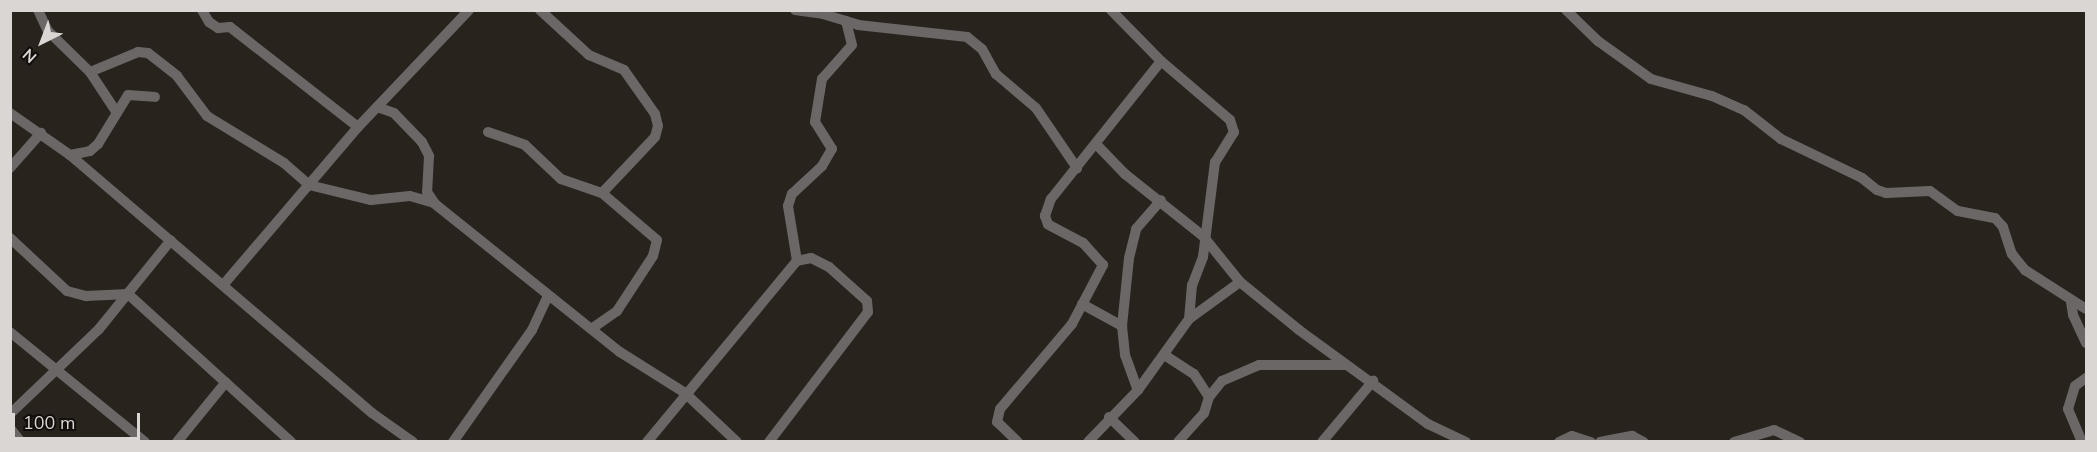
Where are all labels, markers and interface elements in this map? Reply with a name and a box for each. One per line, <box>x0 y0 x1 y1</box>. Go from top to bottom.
north arrow <box>12 12 72 72</box>
text: N <box>18 43 42 68</box>
scale bar <box>15 401 142 439</box>
text: 100 m <box>23 411 75 435</box>

